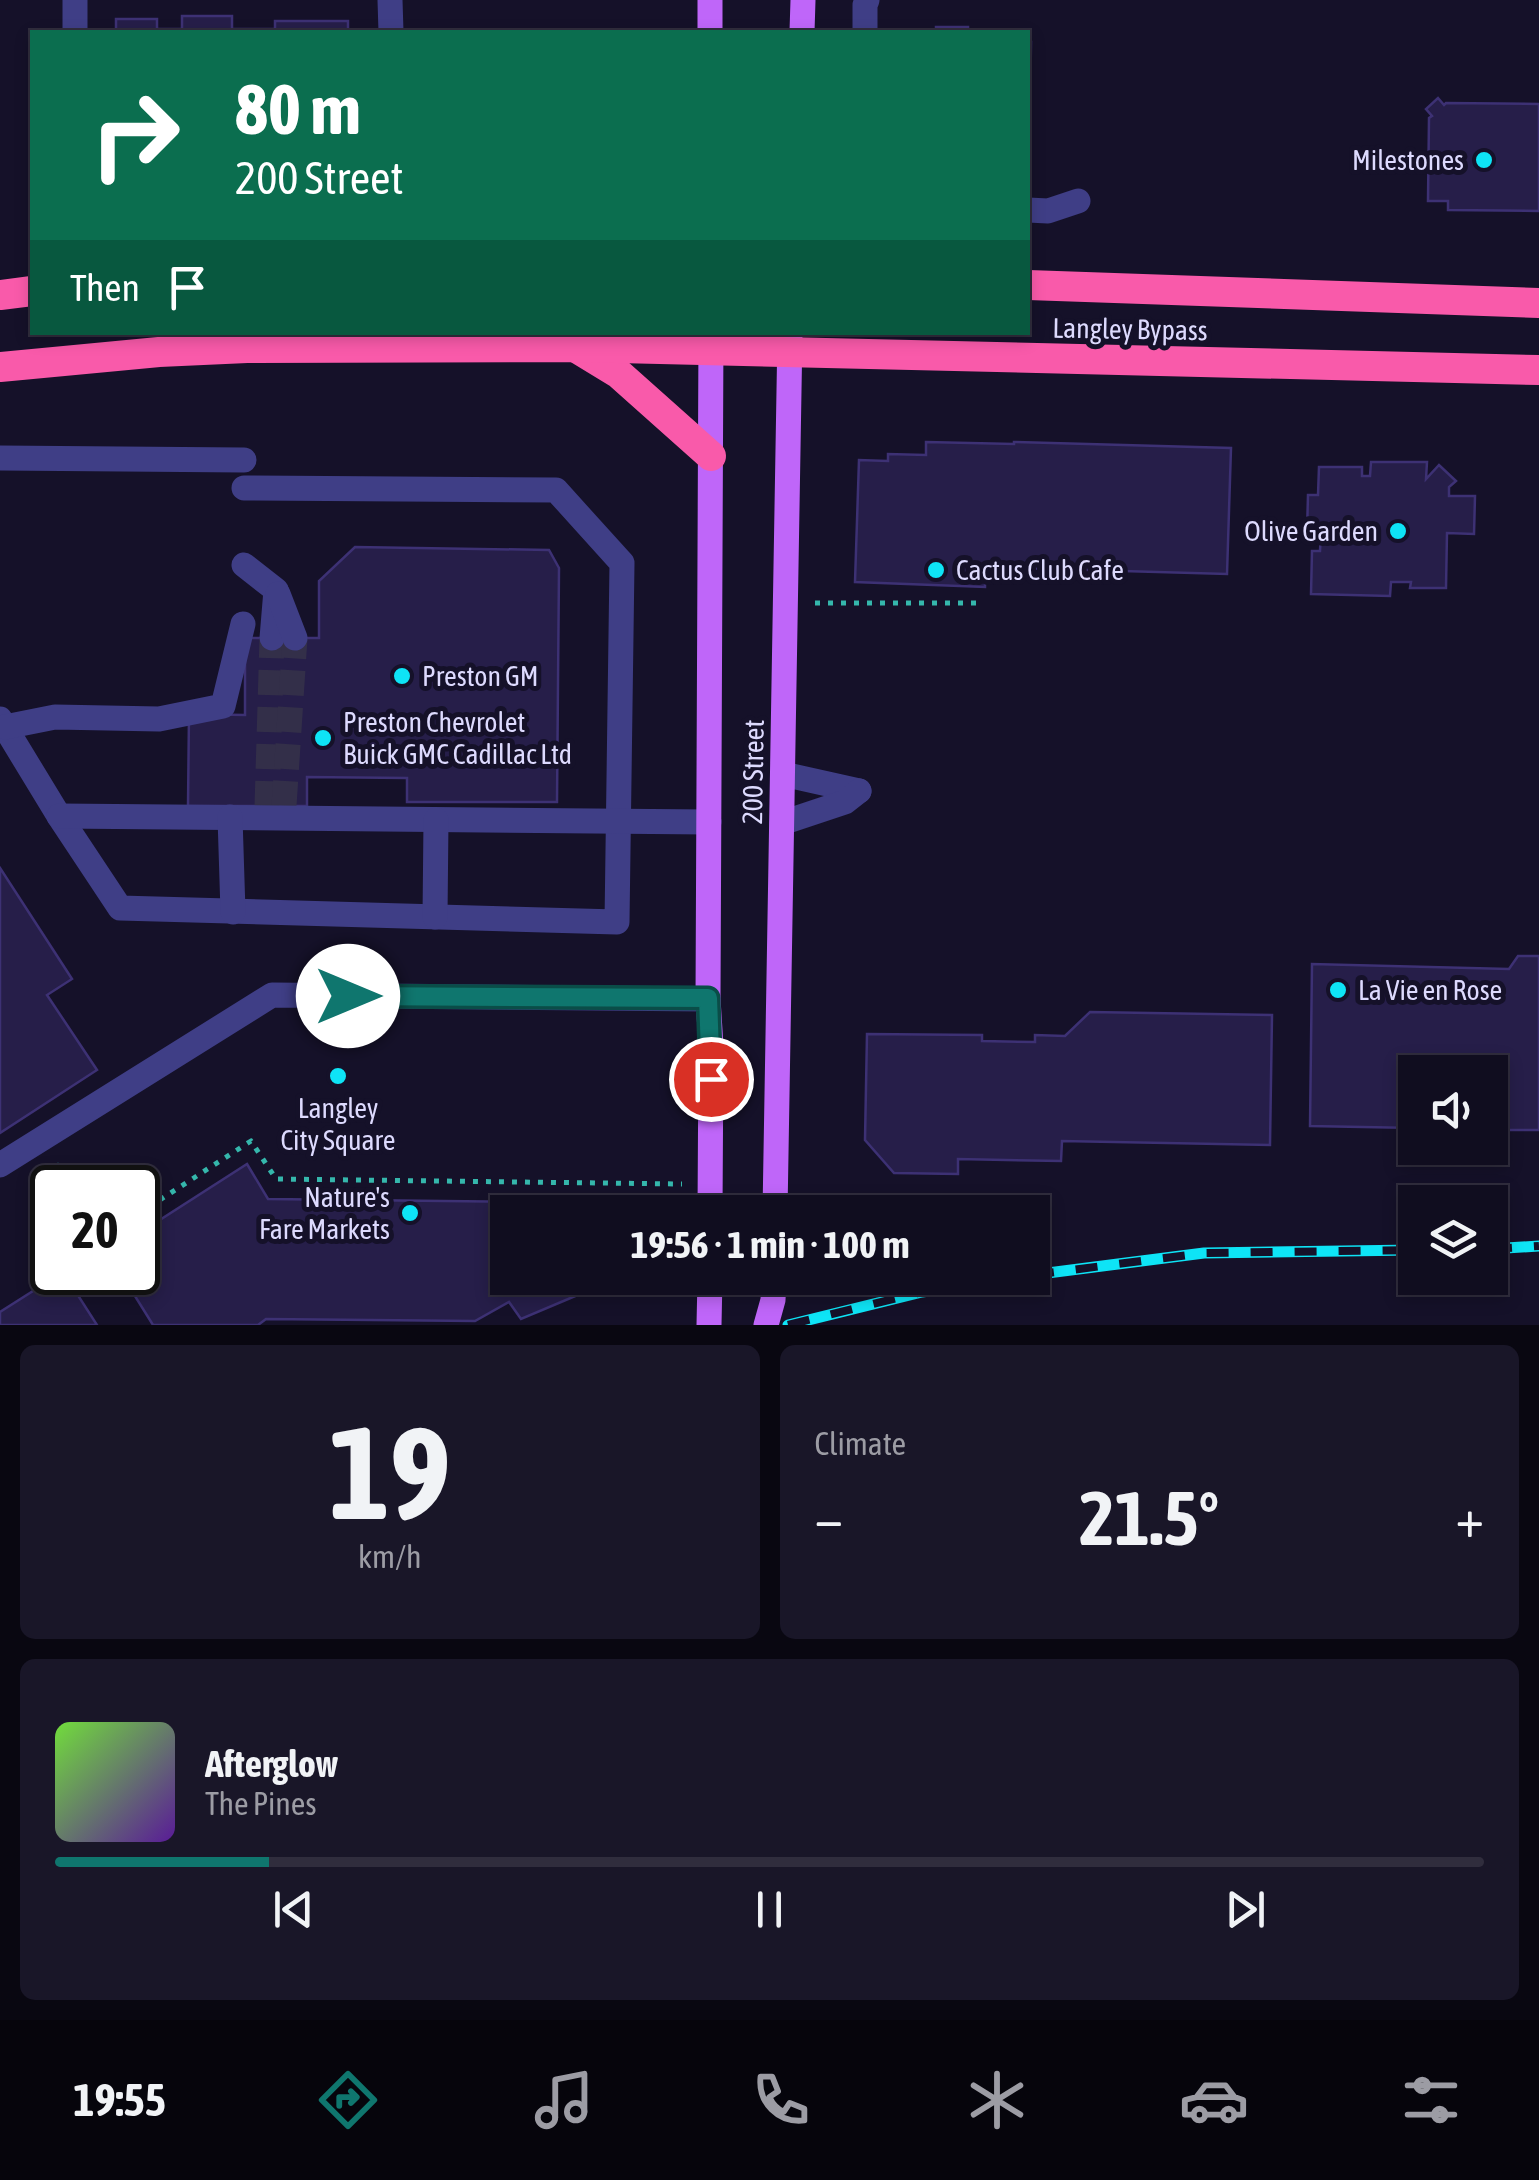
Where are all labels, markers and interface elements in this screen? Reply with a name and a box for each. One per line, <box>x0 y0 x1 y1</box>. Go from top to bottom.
text: 80 m <box>235 69 361 149</box>
icon: right <box>70 70 200 200</box>
place label: Milestones <box>1352 144 1464 176</box>
marker: Milestones <box>1473 149 1495 171</box>
text: 200 Street <box>235 152 403 204</box>
icon: arrive <box>160 260 215 315</box>
text: Then <box>70 266 140 309</box>
street label: Langley Bypass <box>1052 312 1208 346</box>
place label: Olive Garden <box>1244 515 1378 547</box>
marker: Olive Garden <box>1387 520 1409 542</box>
place label: Cactus Club Cafe <box>956 554 1124 586</box>
marker: Cactus Club Cafe <box>925 559 947 581</box>
place label: Preston GM <box>422 660 539 692</box>
marker: Preston GM <box>391 665 413 687</box>
place label: Preston Chevrolet Buick GMC Cadillac Ltd <box>343 706 572 770</box>
street label: 200 Street <box>736 719 770 825</box>
marker: Preston Chevrolet Buick GMC Cadillac Ltd <box>312 727 334 749</box>
position arrow <box>296 944 400 1048</box>
place label: La Vie en Rose <box>1358 974 1502 1006</box>
marker: La Vie en Rose <box>1327 979 1349 1001</box>
pin <box>669 1037 754 1122</box>
icon: arrive <box>684 1052 739 1107</box>
map controls <box>1398 1055 1508 1295</box>
button: sound <box>1398 1055 1508 1165</box>
marker: Langley City Square <box>327 1065 349 1087</box>
place label: Langley City Square <box>280 1092 396 1156</box>
speed limit sign: 20 <box>30 1165 160 1295</box>
place label: Nature's Fare Markets <box>259 1181 390 1245</box>
button: layers <box>1398 1185 1508 1295</box>
marker: Nature's Fare Markets <box>399 1202 421 1224</box>
text: 19:56 · 1 min · 100 m <box>630 1223 910 1266</box>
text: 19 <box>329 1398 451 1547</box>
text: Climate <box>815 1425 906 1462</box>
text: 21.5° <box>1079 1475 1219 1561</box>
text: − <box>815 1486 843 1549</box>
text: + <box>1455 1486 1484 1549</box>
text: km/h <box>358 1538 421 1575</box>
text: Afterglow <box>205 1742 338 1785</box>
text: The Pines <box>205 1785 317 1822</box>
icon: previous <box>266 1882 321 1937</box>
icon: pause <box>742 1882 797 1937</box>
icon: next <box>1218 1882 1273 1937</box>
icon: directions <box>313 2065 383 2135</box>
icon: music <box>529 2065 599 2135</box>
icon: phone <box>746 2065 816 2135</box>
icon: climate <box>962 2065 1032 2135</box>
icon: car <box>1179 2065 1249 2135</box>
icon: filters <box>1396 2065 1466 2135</box>
text: 19:55 <box>73 2074 166 2126</box>

